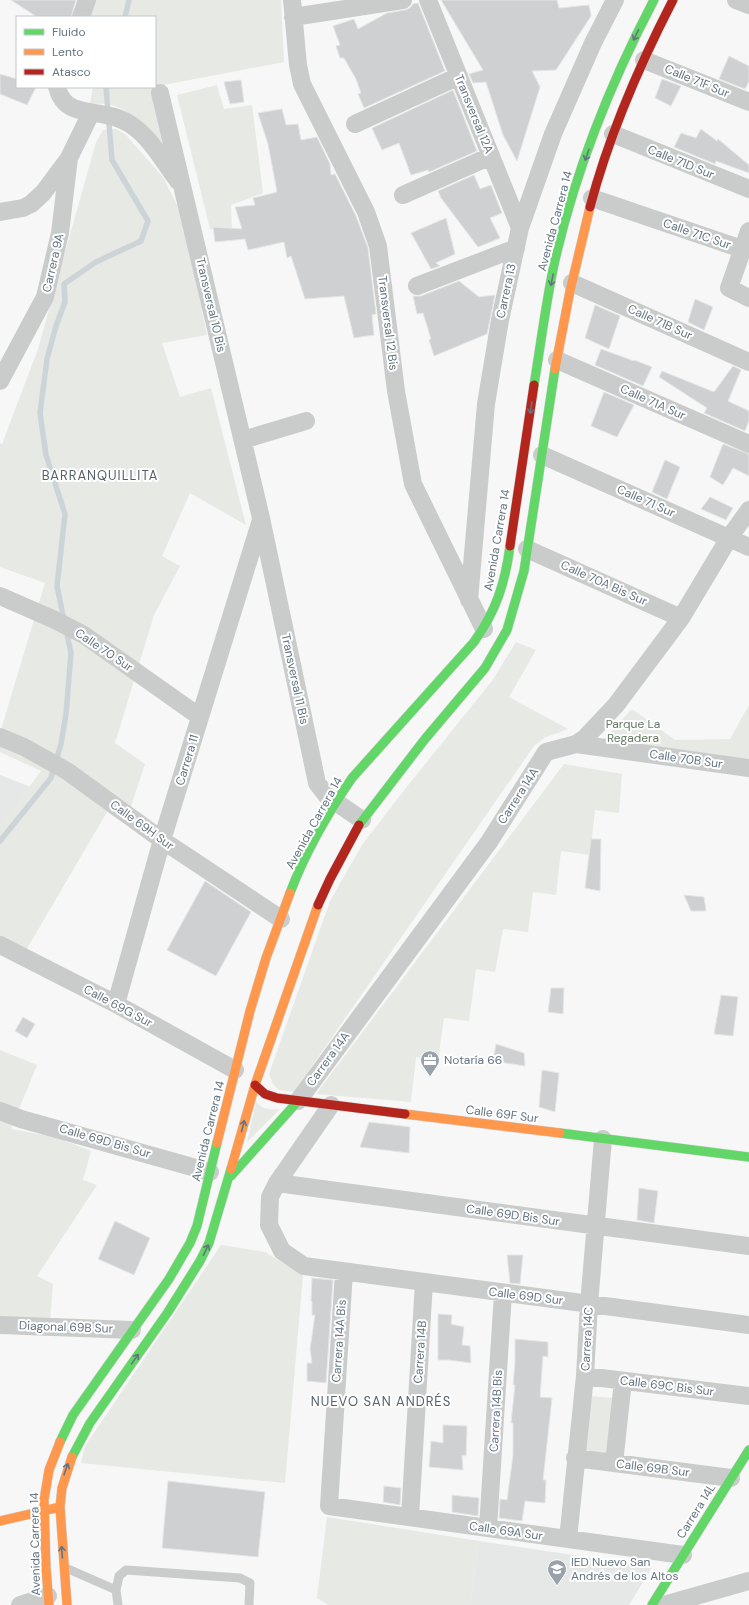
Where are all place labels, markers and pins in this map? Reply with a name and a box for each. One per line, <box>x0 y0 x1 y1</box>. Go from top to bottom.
office icon: Notaría 66 <box>419 1049 441 1077</box>
place label: Notaría 66 <box>444 1052 502 1068</box>
place label: IED Nuevo San Andrés de los Altos <box>571 1554 679 1584</box>
school or university icon: IED Nuevo San Andrés de los Altos <box>546 1558 568 1586</box>

